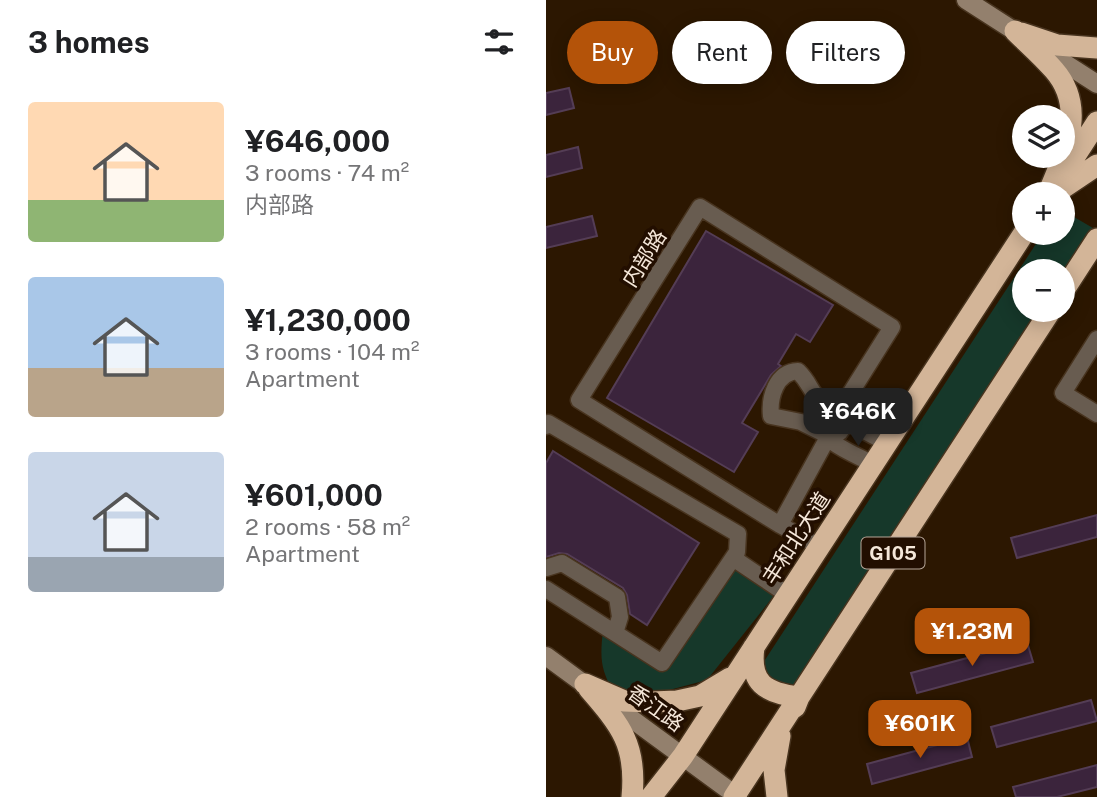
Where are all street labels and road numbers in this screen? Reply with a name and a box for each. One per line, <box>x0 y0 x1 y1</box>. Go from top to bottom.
street label: 内部路 <box>617 225 671 291</box>
street label: 丰和北大道 <box>757 487 835 589</box>
road number: G105 <box>862 538 924 568</box>
street label: 香江路 <box>623 679 689 737</box>

